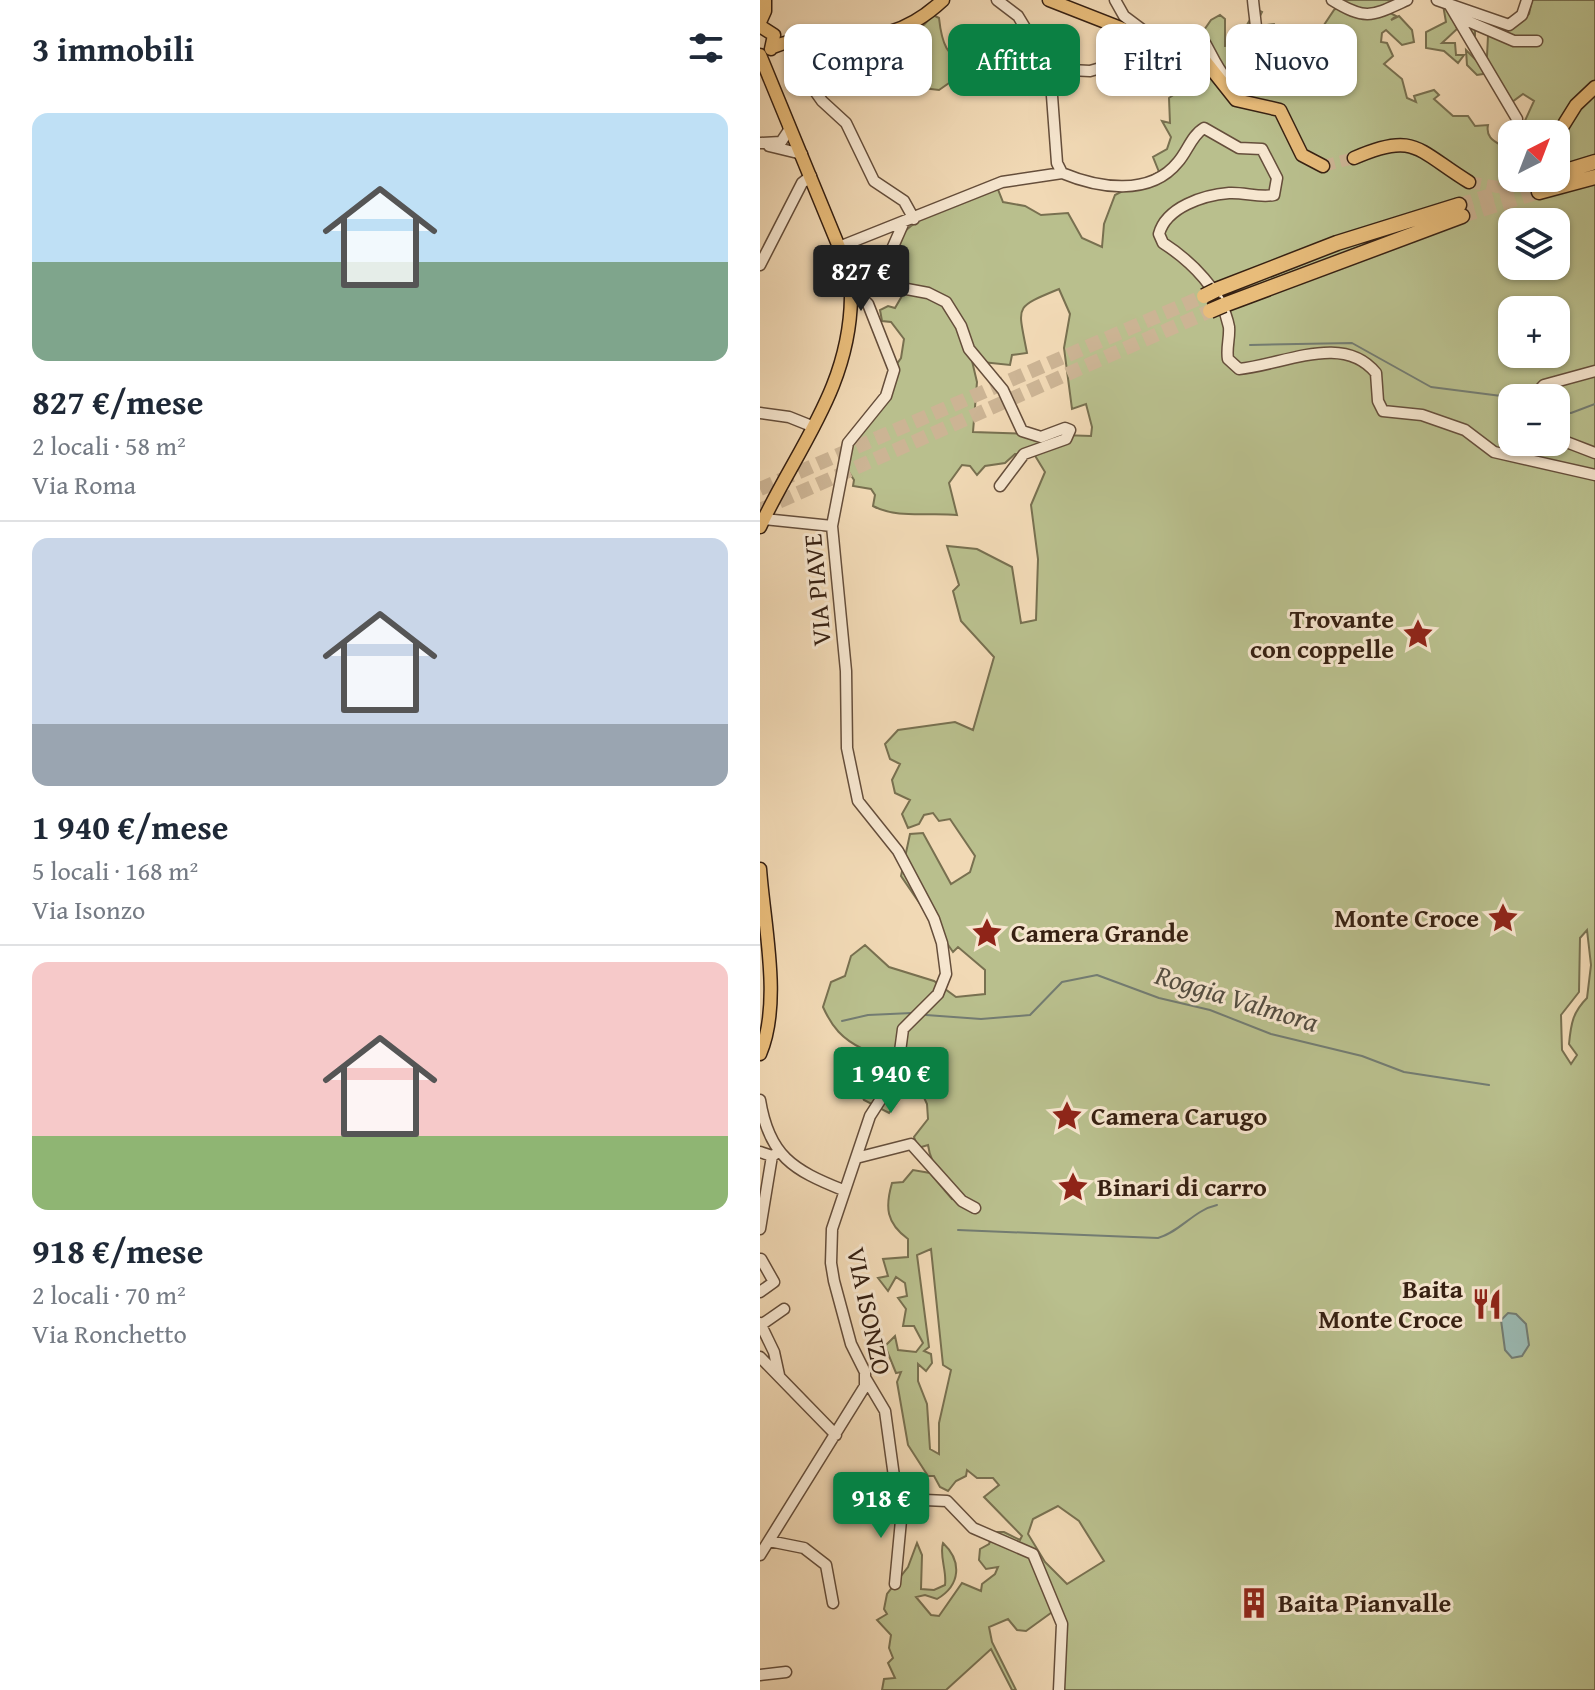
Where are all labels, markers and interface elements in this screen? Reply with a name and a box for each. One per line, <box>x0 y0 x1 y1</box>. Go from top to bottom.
text: 3 immobili <box>32 24 194 73</box>
chip: Compra <box>784 24 932 96</box>
chip: Affitta <box>948 24 1080 96</box>
chip: Filtri <box>1096 24 1210 96</box>
chip: Nuovo <box>1226 24 1357 96</box>
icon: filters <box>684 26 728 70</box>
north arrow <box>1498 120 1570 192</box>
map controls <box>1498 120 1570 456</box>
icon: home <box>308 165 452 309</box>
button: layers <box>1498 208 1570 280</box>
pin: 827 € <box>805 245 917 313</box>
text: 827 € <box>831 251 891 290</box>
button: + <box>1498 296 1570 368</box>
text: 827 €/mese <box>32 377 203 426</box>
button: − <box>1498 384 1570 456</box>
text: 2 locali · 58 m² <box>32 426 186 465</box>
text: Via Roma <box>32 465 136 504</box>
street label: VIA PIAVE <box>792 532 841 648</box>
icon: home <box>308 590 452 734</box>
place label: Trovante con coppelle <box>1250 599 1394 668</box>
place icon: Trovante con coppelle <box>1401 617 1435 651</box>
text: 1 940 €/mese <box>32 802 228 851</box>
text: 5 locali · 168 m² <box>32 851 198 890</box>
text: Via Isonzo <box>32 890 145 929</box>
place label: Monte Croce <box>1334 898 1479 937</box>
place icon: Monte Croce <box>1486 901 1520 935</box>
place label: Camera Grande <box>1011 913 1189 952</box>
place icon: Camera Grande <box>970 916 1004 950</box>
water label: Roggia Valmora <box>1150 953 1324 1042</box>
icon: home <box>308 1014 452 1158</box>
pin: 1 940 € <box>817 1047 965 1115</box>
text: 1 940 € <box>852 1053 930 1092</box>
place label: Camera Carugo <box>1091 1096 1267 1135</box>
place icon: Camera Carugo <box>1050 1099 1084 1133</box>
place label: Binari di carro <box>1097 1167 1267 1206</box>
place icon: Binari di carro <box>1056 1170 1090 1204</box>
text: 918 €/mese <box>32 1226 203 1275</box>
street label: VIA ISONZO <box>837 1243 902 1378</box>
place label: Baita Monte Croce <box>1318 1269 1464 1338</box>
text: 2 locali · 70 m² <box>32 1275 186 1314</box>
restaurant icon: Baita Monte Croce <box>1470 1287 1504 1321</box>
text: Via Ronchetto <box>32 1314 187 1353</box>
pin: 918 € <box>825 1472 937 1540</box>
text: 918 € <box>851 1478 911 1517</box>
place label: Baita Pianvalle <box>1278 1583 1451 1622</box>
building icon: Baita Pianvalle <box>1237 1586 1271 1620</box>

